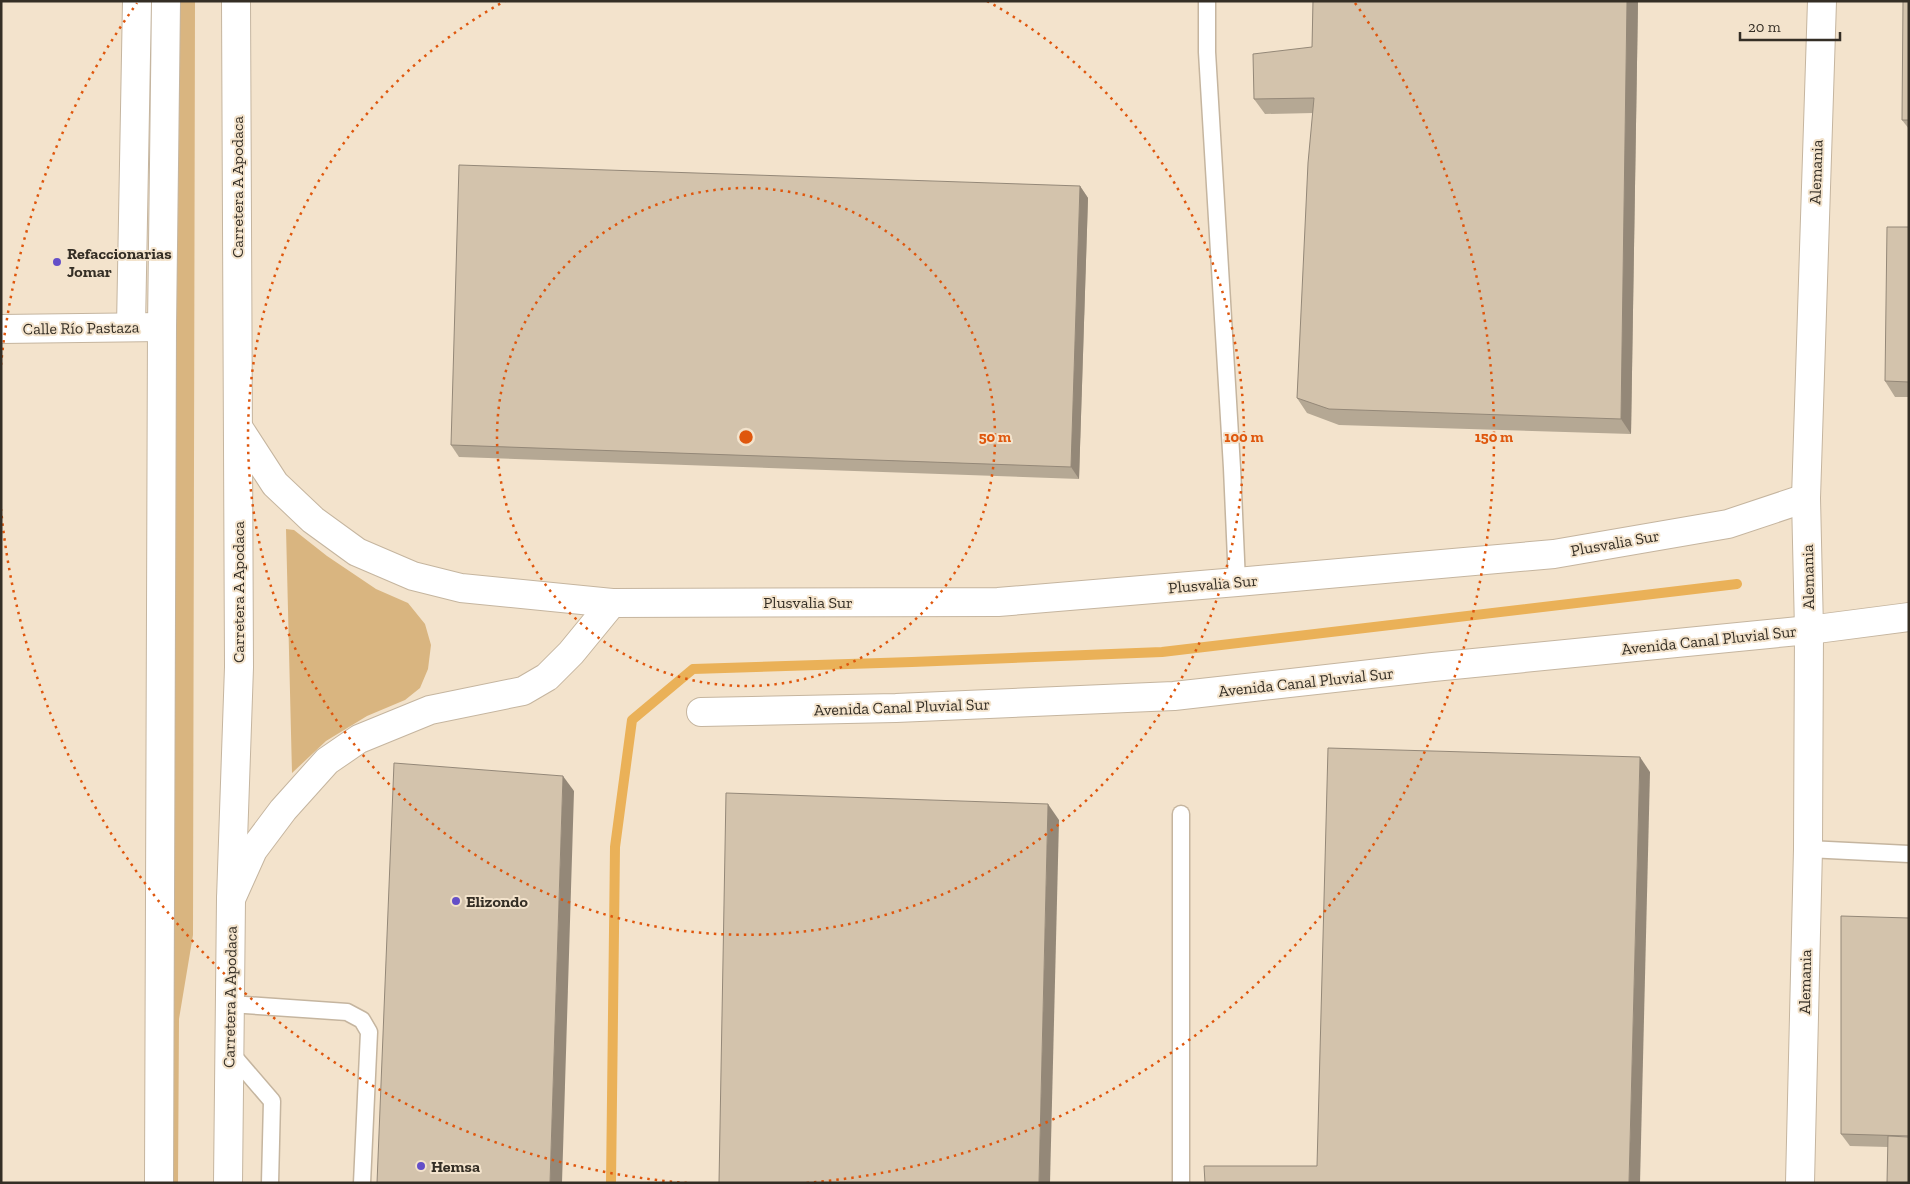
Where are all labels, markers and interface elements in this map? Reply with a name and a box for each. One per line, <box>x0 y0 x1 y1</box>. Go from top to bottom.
scale bar <box>1740 10 1840 42</box>
text: 20 m <box>1748 18 1781 36</box>
street label: Carretera A Apodaca <box>228 116 247 258</box>
street label: Alemania <box>1805 139 1827 205</box>
place label: Refaccionarias Jomar <box>67 244 172 281</box>
marker: Refaccionarias Jomar <box>51 256 63 268</box>
street label: Calle Río Pastaza <box>23 317 140 339</box>
centre of rings <box>737 428 755 446</box>
text: 50 m <box>979 428 1011 446</box>
text: 100 m <box>1224 428 1264 446</box>
text: 150 m <box>1475 428 1513 446</box>
street label: Carretera A Apodaca <box>229 521 248 663</box>
street label: Plusvalia Sur <box>1569 526 1661 560</box>
street label: Alemania <box>1798 544 1818 610</box>
street label: Plusvalia Sur <box>1168 571 1259 597</box>
street label: Plusvalia Sur <box>763 593 853 612</box>
street label: Avenida Canal Pluvial Sur <box>1620 621 1798 659</box>
street label: Avenida Canal Pluvial Sur <box>1217 663 1395 701</box>
street label: Avenida Canal Pluvial Sur <box>814 694 991 720</box>
place label: Elizondo <box>466 892 528 911</box>
marker: Elizondo <box>450 895 462 907</box>
street label: Carretera A Apodaca <box>219 926 241 1068</box>
street label: Alemania <box>1795 949 1815 1015</box>
place label: Hemsa <box>431 1157 480 1176</box>
marker: Hemsa <box>415 1160 427 1172</box>

